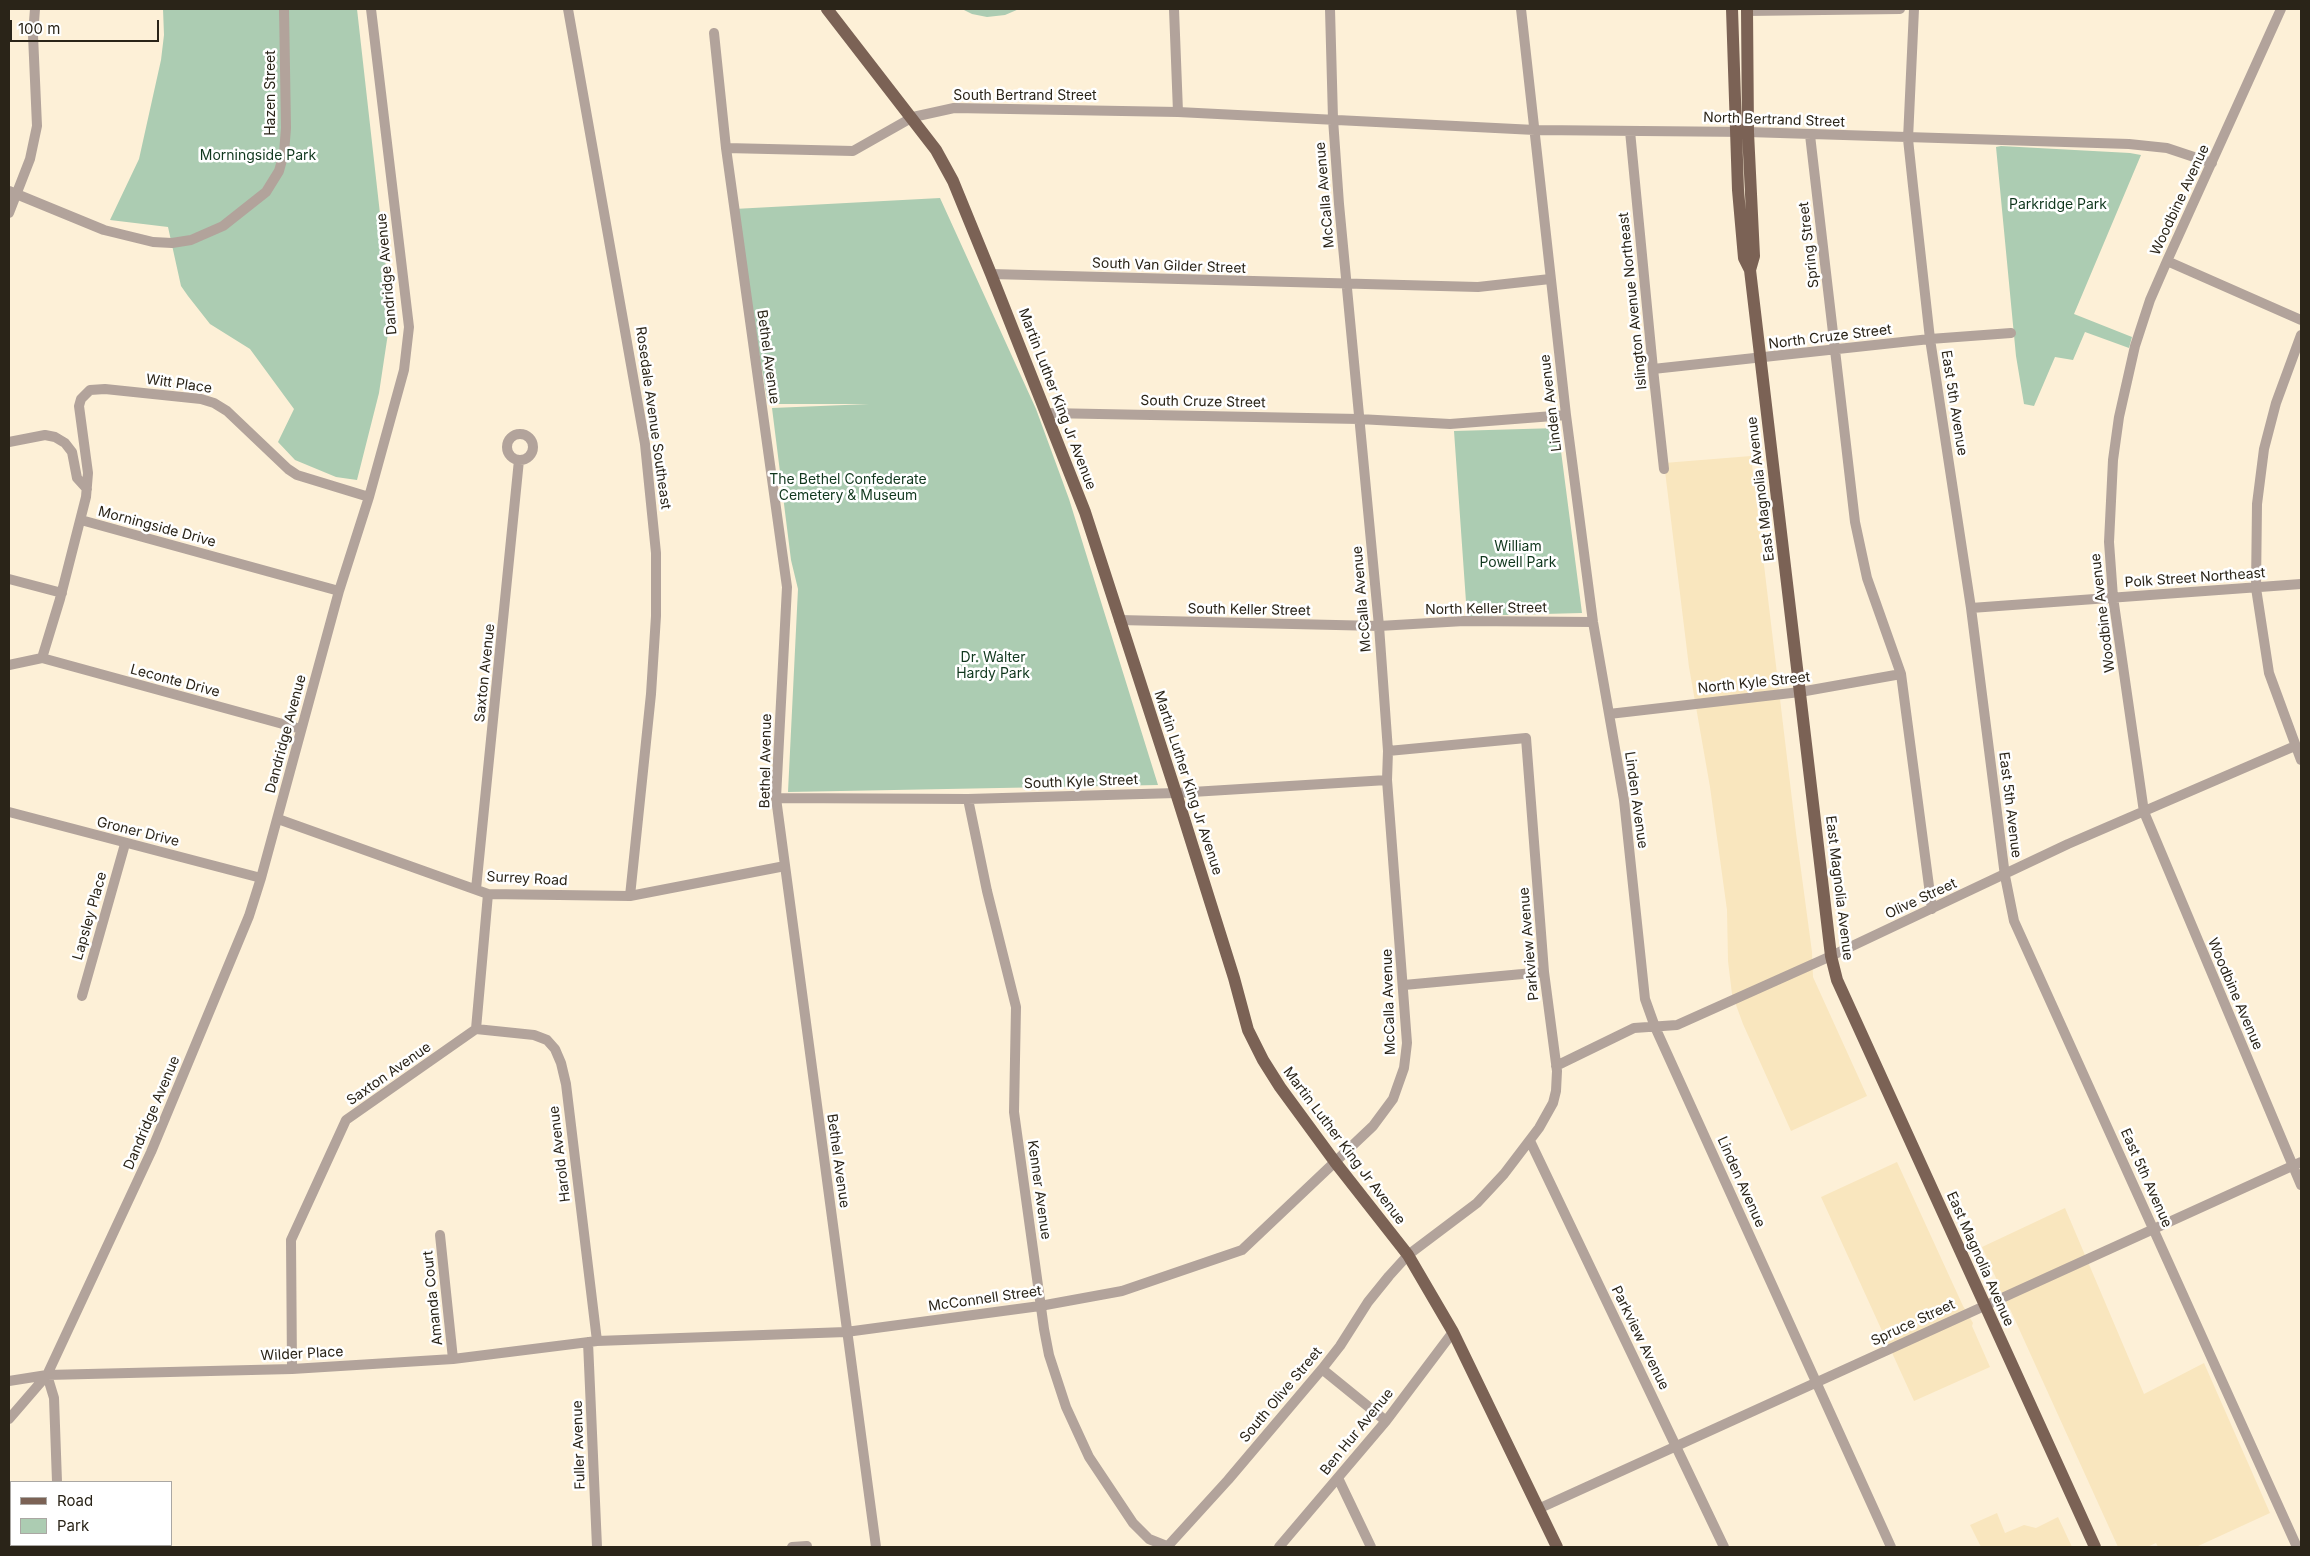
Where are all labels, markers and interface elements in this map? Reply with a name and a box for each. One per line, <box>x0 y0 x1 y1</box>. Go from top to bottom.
scale bar <box>12 10 161 42</box>
text: 100 m <box>18 19 60 38</box>
street label: Hazen Street <box>263 50 279 136</box>
street label: South Bertrand Street <box>953 88 1097 104</box>
street label: North Bertrand Street <box>1703 109 1845 131</box>
street label: McCalla Avenue <box>1312 141 1338 249</box>
street label: Woodbine Avenue <box>2147 142 2213 258</box>
park label: Morningside Park <box>200 148 316 164</box>
park label: Parkridge Park <box>2009 197 2107 213</box>
street label: Spring Street <box>1795 201 1823 289</box>
street label: Islington Avenue Northeast <box>1615 211 1651 391</box>
street label: Dandridge Avenue <box>373 212 401 336</box>
street label: South Van Gilder Street <box>1092 255 1246 277</box>
street label: Martin Luther King Jr Avenue <box>1015 306 1099 492</box>
street label: Bethel Avenue <box>753 309 783 405</box>
street label: North Cruze Street <box>1767 321 1893 353</box>
street label: Rosedale Avenue Southeast <box>632 326 674 510</box>
street label: East 5th Avenue <box>1937 349 1971 457</box>
street label: Linden Avenue <box>1537 353 1565 453</box>
street label: Witt Place <box>145 371 213 397</box>
street label: South Cruze Street <box>1140 393 1266 411</box>
street label: East Magnolia Avenue <box>1744 416 1778 562</box>
park label: The Bethel Confederate Cemetery & Museum <box>769 472 927 504</box>
street label: Morningside Drive <box>96 503 218 551</box>
park label: William Powell Park <box>1479 539 1557 572</box>
street label: McCalla Avenue <box>1349 545 1375 653</box>
street label: Woodbine Avenue <box>2087 552 2119 674</box>
street label: Polk Street Northeast <box>2124 565 2266 591</box>
street label: North Keller Street <box>1425 600 1547 618</box>
street label: South Keller Street <box>1187 601 1311 619</box>
street label: Saxton Avenue <box>471 623 499 723</box>
park label: Dr. Walter Hardy Park <box>956 650 1030 682</box>
street label: Leconte Drive <box>128 661 222 701</box>
street label: North Kyle Street <box>1697 669 1811 697</box>
street label: Dandridge Avenue <box>262 673 310 795</box>
street label: Martin Luther King Jr Avenue <box>1150 689 1226 877</box>
street label: Bethel Avenue <box>757 713 775 809</box>
street label: Linden Avenue <box>1621 750 1651 850</box>
street label: East 5th Avenue <box>1995 751 2025 859</box>
street label: South Kyle Street <box>1024 772 1138 792</box>
street label: Groner Drive <box>95 814 181 850</box>
street label: East Magnolia Avenue <box>1822 815 1856 961</box>
street label: Surrey Road <box>486 868 568 890</box>
street label: Lapsley Place <box>69 870 111 962</box>
street label: Olive Street <box>1883 875 1959 923</box>
street label: Parkview Avenue <box>1516 887 1542 1001</box>
street label: Woodbine Avenue <box>2204 936 2266 1052</box>
street label: McCalla Avenue <box>1379 948 1399 1056</box>
street label: Saxton Avenue <box>344 1039 434 1109</box>
street label: Dandridge Avenue <box>120 1054 184 1172</box>
street label: Martin Luther King Jr Avenue <box>1279 1064 1409 1228</box>
street label: Harold Avenue <box>546 1105 574 1203</box>
street label: Bethel Avenue <box>823 1113 853 1209</box>
street label: East 5th Avenue <box>2117 1126 2175 1230</box>
street label: Linden Avenue <box>1713 1134 1769 1230</box>
street label: Kenner Avenue <box>1024 1139 1054 1241</box>
street label: East Magnolia Avenue <box>1943 1189 2017 1329</box>
street label: Amanda Court <box>420 1250 446 1346</box>
street label: McConnell Street <box>927 1283 1043 1315</box>
street label: Parkview Avenue <box>1608 1283 1672 1393</box>
street label: Spruce Street <box>1868 1296 1958 1350</box>
street label: Wilder Place <box>260 1343 344 1365</box>
street label: South Olive Street <box>1236 1344 1326 1446</box>
street label: Ben Hur Avenue <box>1317 1385 1397 1479</box>
street label: Fuller Avenue <box>569 1400 589 1490</box>
legend <box>10 1481 172 1546</box>
text: Road <box>57 1491 93 1510</box>
text: Park <box>57 1516 89 1535</box>

